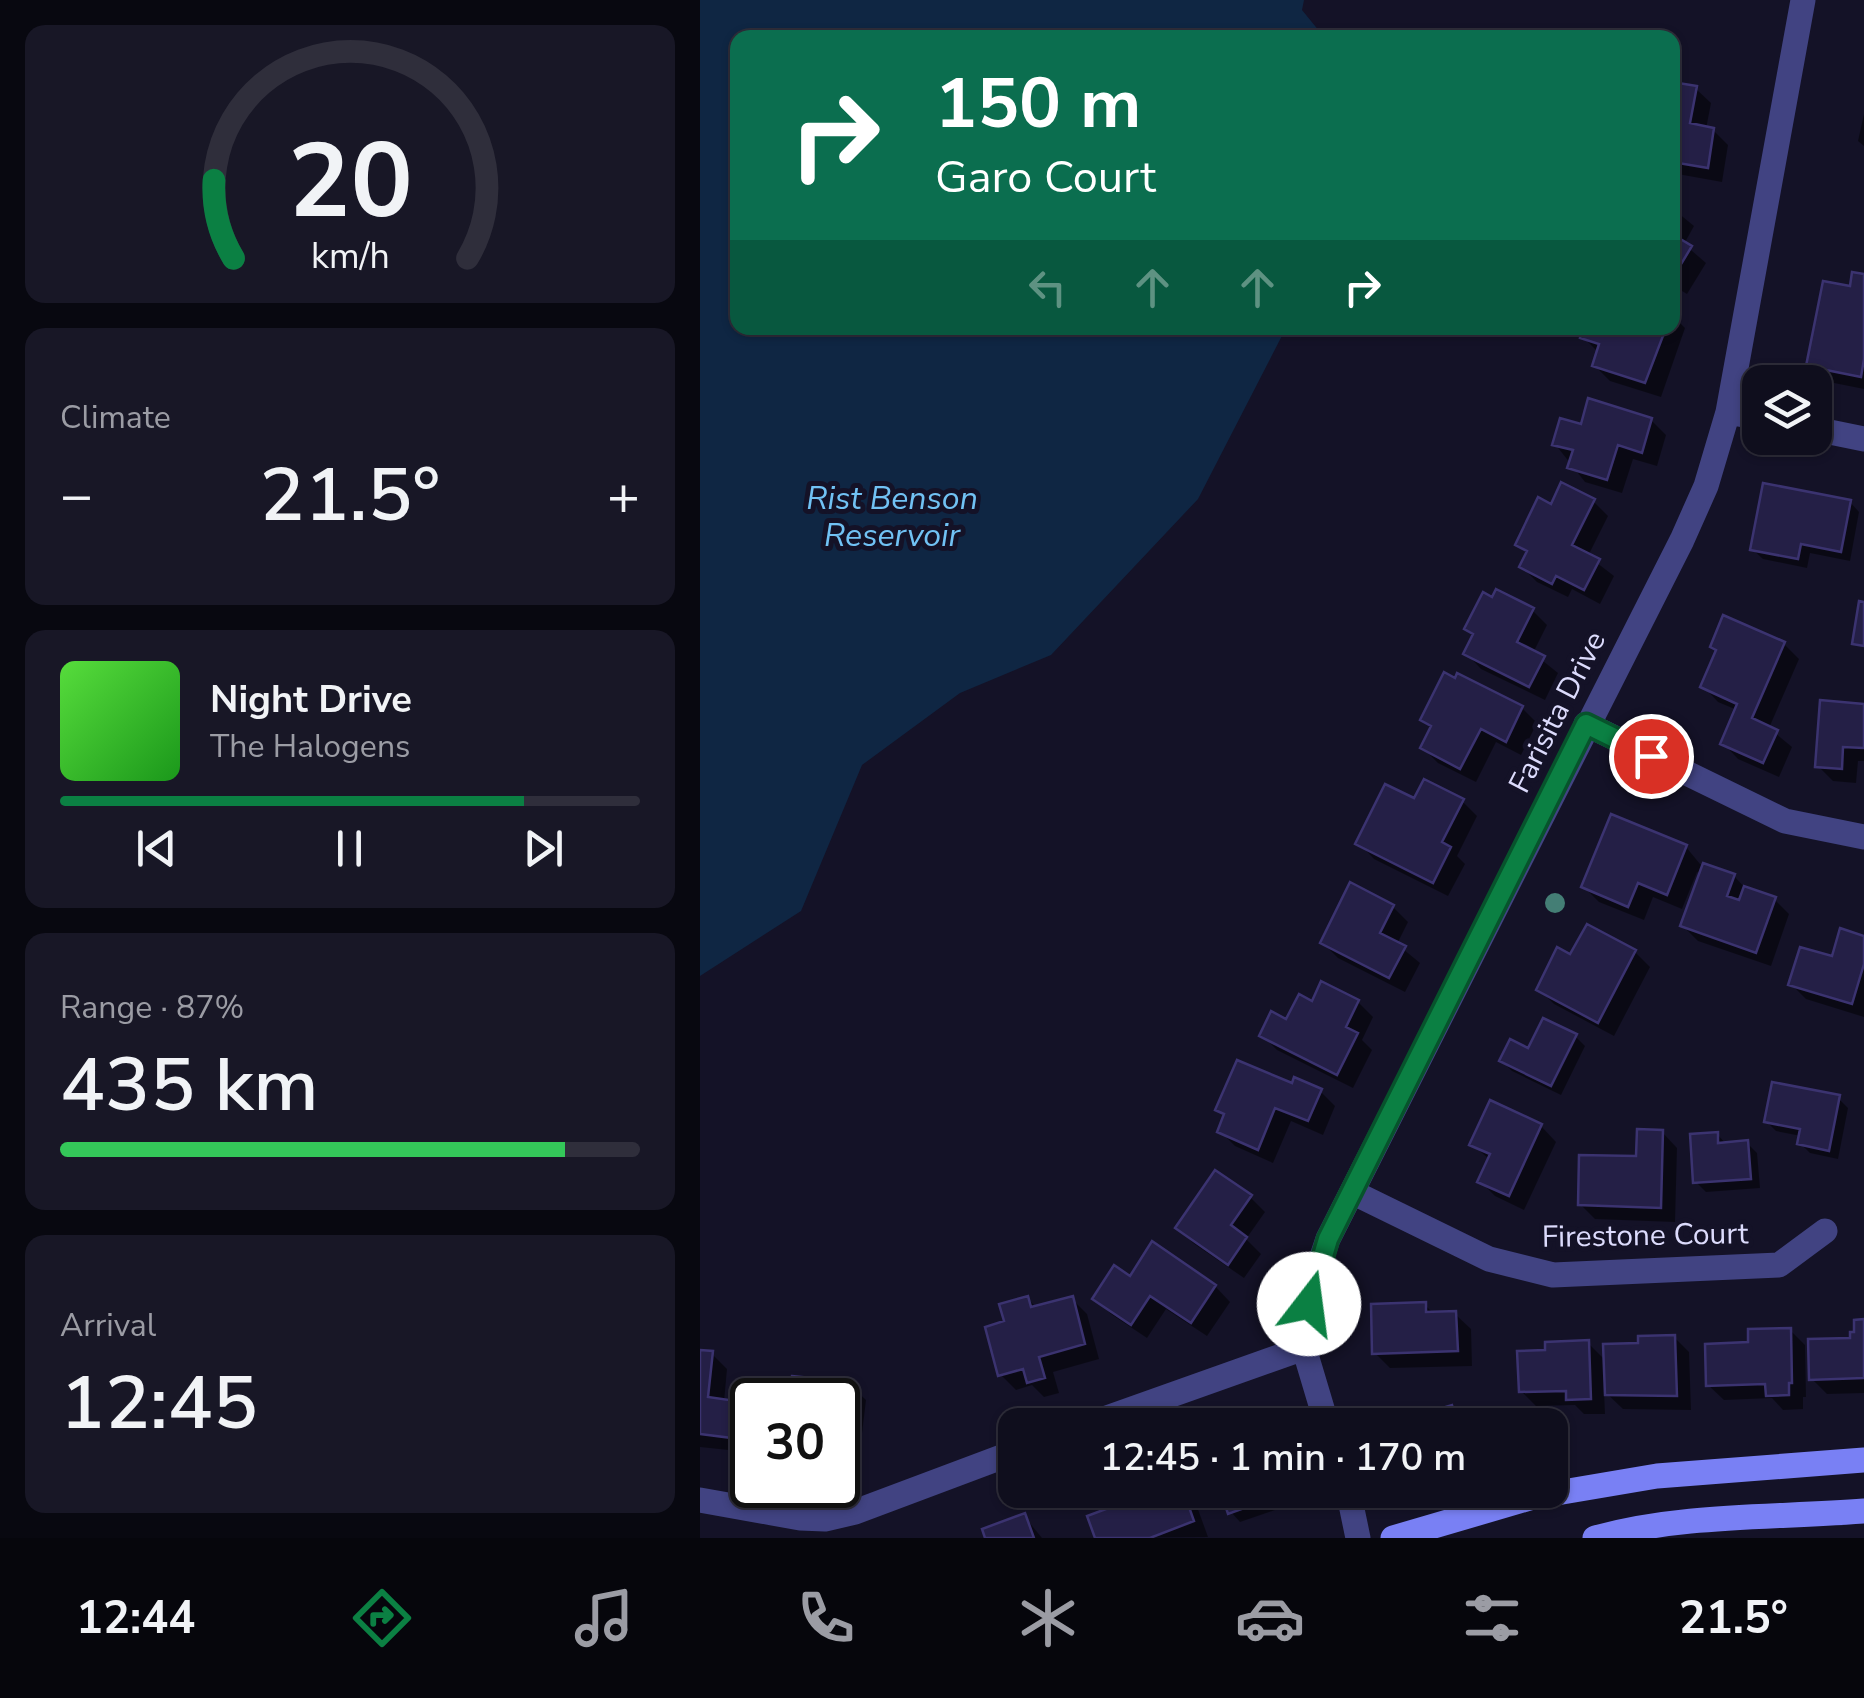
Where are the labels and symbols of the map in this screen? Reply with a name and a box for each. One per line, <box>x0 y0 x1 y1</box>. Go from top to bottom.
water label: Rist Benson Reservoir <box>806 477 978 557</box>
street label: Farisita Drive <box>1499 624 1616 800</box>
pin <box>1609 714 1694 799</box>
street label: Firestone Court <box>1541 1213 1749 1258</box>
position arrow <box>1257 1252 1361 1356</box>
speed limit sign: 30 <box>730 1378 860 1508</box>

